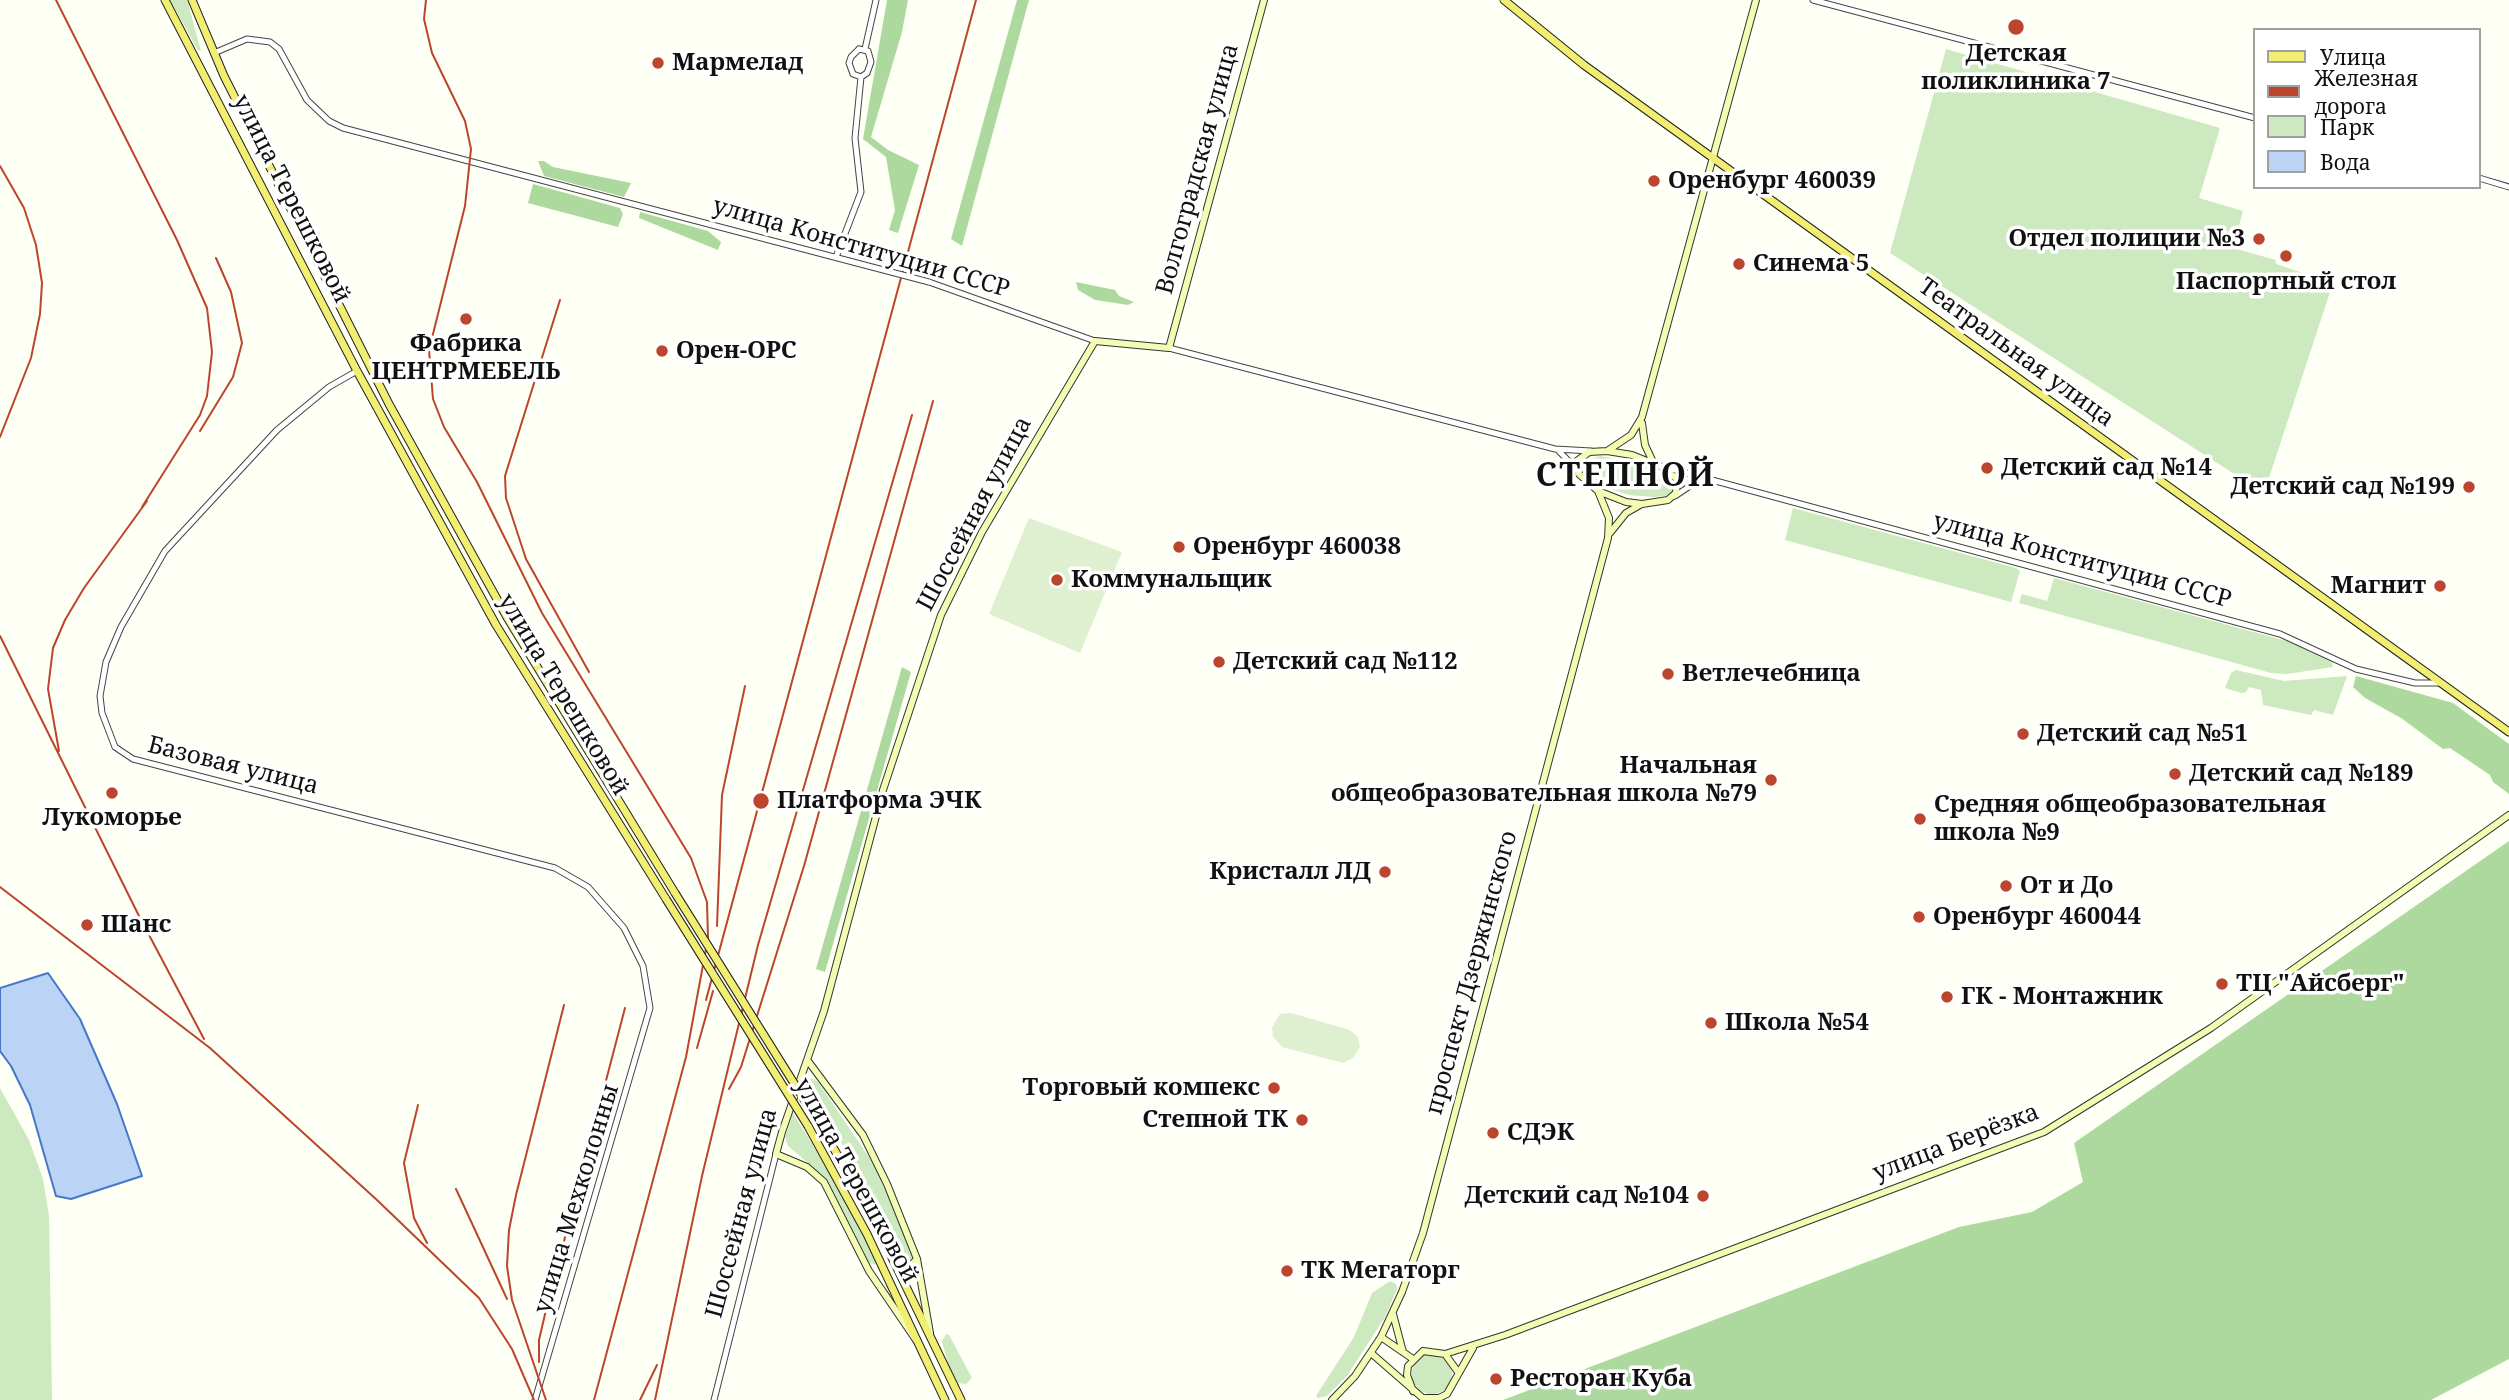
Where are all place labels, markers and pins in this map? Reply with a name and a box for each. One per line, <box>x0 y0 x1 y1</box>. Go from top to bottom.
marker: Детская поликлиника 7 <box>2006 17 2026 37</box>
place label: Детская поликлиника 7 <box>1921 40 2111 96</box>
place label: Мармелад <box>672 49 803 77</box>
marker: Мармелад <box>650 55 666 71</box>
place label: Оренбург 460039 <box>1668 167 1876 195</box>
marker: Оренбург 460039 <box>1646 173 1662 189</box>
place label: Отдел полиции №3 <box>2009 225 2245 253</box>
marker: Отдел полиции №3 <box>2251 231 2267 247</box>
marker: Паспортный стол <box>2278 248 2294 264</box>
place label: Синема 5 <box>1753 250 1869 278</box>
marker: Синема 5 <box>1731 256 1747 272</box>
place label: Паспортный стол <box>2176 268 2396 296</box>
marker: Фабрика ЦЕНТРМЕБЕЛЬ <box>458 311 474 327</box>
place label: Фабрика ЦЕНТРМЕБЕЛЬ <box>371 330 561 386</box>
place label: Орен-ОРС <box>676 337 797 365</box>
marker: Орен-ОРС <box>654 343 670 359</box>
place label: Детский сад №14 <box>2001 454 2212 482</box>
marker: Детский сад №14 <box>1979 460 1995 476</box>
place label: Детский сад №199 <box>2230 473 2455 501</box>
marker: Детский сад №199 <box>2461 479 2477 495</box>
place label: Оренбург 460038 <box>1193 533 1401 561</box>
marker: Оренбург 460038 <box>1171 539 1187 555</box>
place label: Коммунальщик <box>1071 566 1272 594</box>
marker: Коммунальщик <box>1049 572 1065 588</box>
place label: Магнит <box>2331 572 2426 600</box>
marker: Магнит <box>2432 578 2448 594</box>
place label: Детский сад №112 <box>1233 648 1458 676</box>
marker: Детский сад №112 <box>1211 654 1227 670</box>
place label: Ветлечебница <box>1682 660 1861 688</box>
marker: Ветлечебница <box>1660 666 1676 682</box>
place label: Детский сад №51 <box>2037 720 2248 748</box>
marker: Детский сад №51 <box>2015 726 2031 742</box>
place label: Начальная общеобразовательная школа №79 <box>1331 752 1757 808</box>
place label: Детский сад №189 <box>2189 760 2414 788</box>
marker: Детский сад №189 <box>2167 766 2183 782</box>
marker: Начальная общеобразовательная школа №79 <box>1763 772 1779 788</box>
marker: Лукоморье <box>104 785 120 801</box>
place label: Платформа ЭЧК <box>777 787 981 815</box>
marker: Платформа ЭЧК <box>751 791 771 811</box>
place label: Средняя общеобразовательная школа №9 <box>1934 791 2326 847</box>
place label: Лукоморье <box>42 804 182 832</box>
marker: Средняя общеобразовательная школа №9 <box>1912 811 1928 827</box>
place label: Кристалл ЛД <box>1209 858 1371 886</box>
marker: Кристалл ЛД <box>1377 864 1393 880</box>
place label: От и До <box>2020 872 2113 900</box>
marker: От и До <box>1998 878 2014 894</box>
place label: Оренбург 460044 <box>1933 903 2141 931</box>
marker: Оренбург 460044 <box>1911 909 1927 925</box>
place label: Шанс <box>101 911 171 939</box>
marker: Шанс <box>79 917 95 933</box>
place label: ТЦ "Айсберг" <box>2236 970 2405 998</box>
marker: ТЦ "Айсберг" <box>2214 976 2230 992</box>
place label: ГК - Монтажник <box>1961 983 2163 1011</box>
marker: ГК - Монтажник <box>1939 989 1955 1005</box>
place label: Школа №54 <box>1725 1009 1869 1037</box>
marker: Школа №54 <box>1703 1015 1719 1031</box>
place label: Торговый компекс <box>1022 1074 1260 1102</box>
marker: Торговый компекс <box>1266 1080 1282 1096</box>
place label: Степной ТК <box>1142 1106 1288 1134</box>
marker: Степной ТК <box>1294 1112 1310 1128</box>
place label: СДЭК <box>1507 1119 1574 1147</box>
marker: СДЭК <box>1485 1125 1501 1141</box>
place label: Детский сад №104 <box>1464 1182 1689 1210</box>
marker: Детский сад №104 <box>1695 1188 1711 1204</box>
place label: ТК Мегаторг <box>1301 1257 1459 1285</box>
marker: ТК Мегаторг <box>1279 1263 1295 1279</box>
place label: Ресторан Куба <box>1510 1365 1692 1393</box>
marker: Ресторан Куба <box>1488 1371 1504 1387</box>

